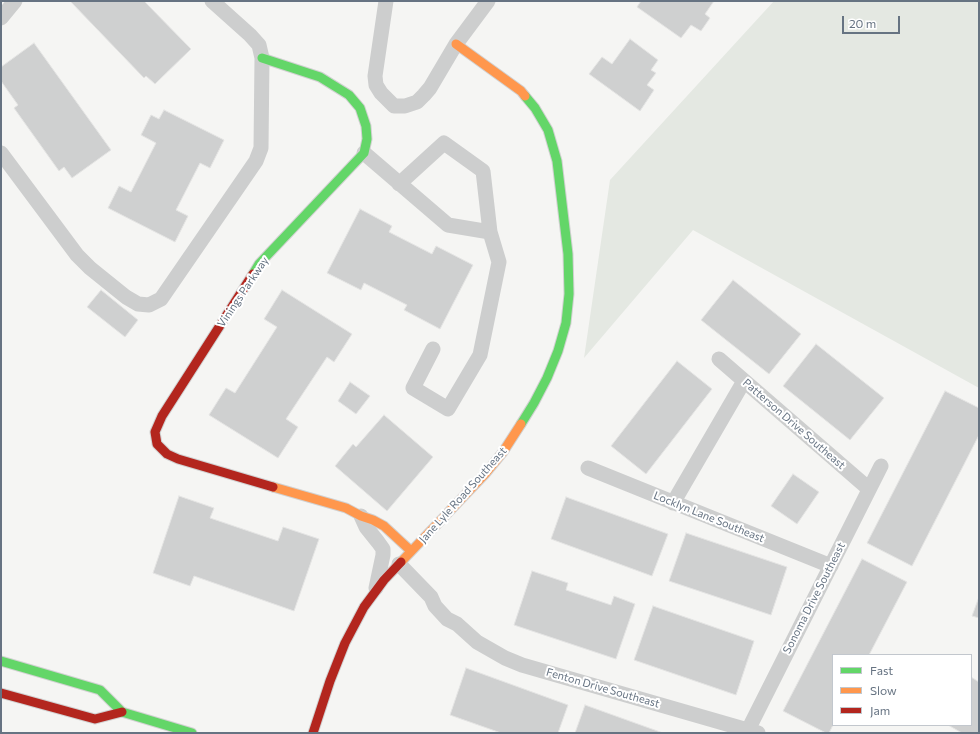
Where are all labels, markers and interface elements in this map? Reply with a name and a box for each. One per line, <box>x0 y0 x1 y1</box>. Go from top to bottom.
scale bar <box>844 8 902 34</box>
text: 20 m <box>849 16 876 30</box>
street label: Vinings Parkway <box>215 254 271 330</box>
street label: Patterson Drive Southeast <box>740 376 848 472</box>
street label: Jane Lyle Road Southeast <box>416 444 510 546</box>
street label: Locklyn Lane Southeast <box>652 489 766 545</box>
street label: Sonoma Drive Southeast <box>780 540 848 656</box>
legend <box>832 654 972 726</box>
text: Fast <box>870 663 893 677</box>
street label: Fenton Drive Southeast <box>545 665 661 711</box>
text: Slow <box>870 683 897 697</box>
text: Jam <box>870 703 890 717</box>

